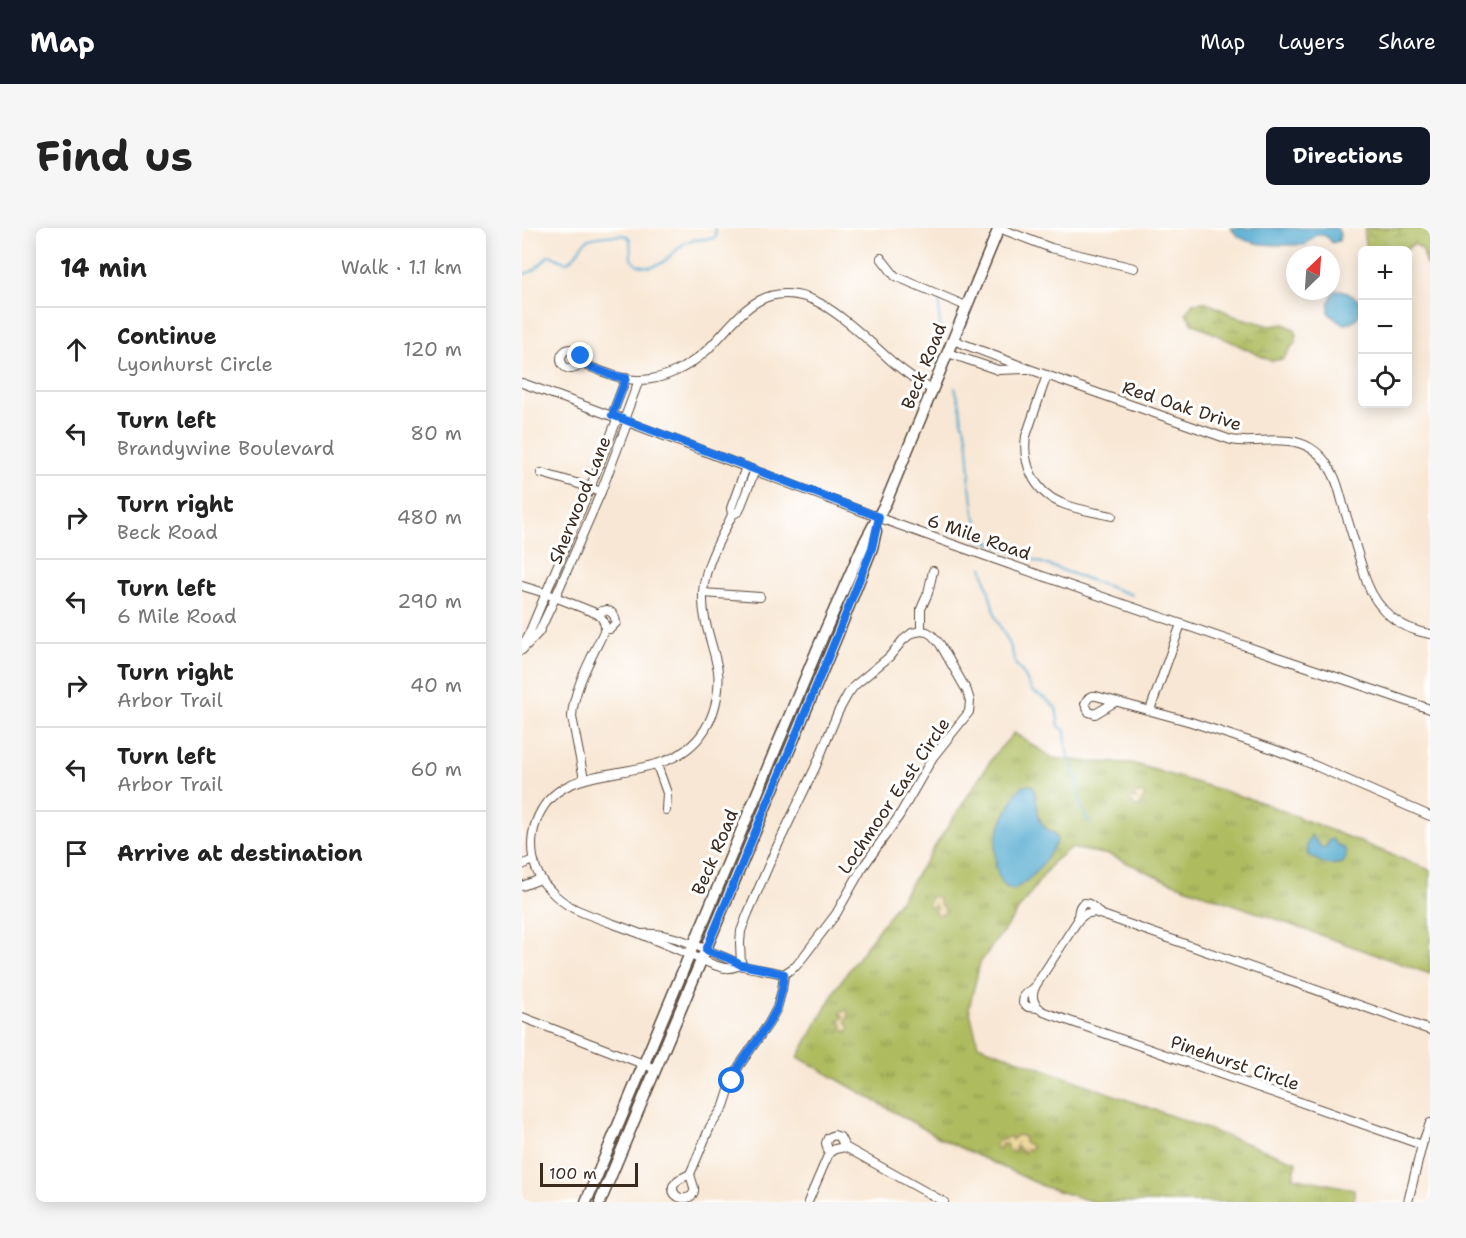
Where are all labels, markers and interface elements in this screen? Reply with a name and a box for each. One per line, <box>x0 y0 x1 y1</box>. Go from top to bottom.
text: Map <box>30 23 95 61</box>
text: Map <box>1200 28 1245 56</box>
text: Layers <box>1278 28 1345 56</box>
text: Share <box>1378 28 1436 56</box>
button: Directions <box>1266 127 1430 185</box>
text: Find us <box>36 128 193 184</box>
north arrow <box>1286 246 1340 300</box>
map controls <box>1358 246 1412 408</box>
button: + <box>1358 246 1412 300</box>
text: 14 min <box>60 250 147 285</box>
text: Walk · 1.1 km <box>341 254 462 280</box>
button: − <box>1358 300 1412 354</box>
street label: Beck Road <box>896 319 952 413</box>
text: Continue <box>117 322 217 351</box>
icon: ahead <box>60 333 93 366</box>
text: 120 m <box>403 336 462 362</box>
route end <box>567 342 593 368</box>
text: Lyonhurst Circle <box>117 351 273 377</box>
button: locate <box>1358 354 1412 408</box>
street label: Red Oak Drive <box>1119 375 1245 437</box>
text: Turn left <box>117 406 216 435</box>
icon: left <box>60 417 93 450</box>
text: 80 m <box>410 420 462 446</box>
street label: Sherwood Lane <box>543 432 617 568</box>
text: Brandywine Boulevard <box>117 435 334 461</box>
text: Turn right <box>117 490 234 519</box>
icon: right <box>60 501 93 534</box>
text: 480 m <box>397 504 462 530</box>
street label: 6 Mile Road <box>924 508 1034 566</box>
text: Beck Road <box>117 519 218 545</box>
text: Turn left <box>117 574 216 603</box>
icon: left <box>60 585 93 618</box>
text: 290 m <box>397 588 462 614</box>
text: 6 Mile Road <box>117 603 237 629</box>
text: Turn right <box>117 658 234 687</box>
icon: right <box>60 669 93 702</box>
text: 40 m <box>410 672 462 698</box>
text: Arbor Trail <box>117 687 223 713</box>
street label: Lochmoor East Circle <box>833 713 955 879</box>
text: Turn left <box>117 742 216 771</box>
icon: left <box>60 753 93 786</box>
text: 60 m <box>410 756 462 782</box>
text: Arbor Trail <box>117 771 223 797</box>
street label: Beck Road <box>686 805 744 899</box>
icon: arrive <box>60 837 93 870</box>
text: Arrive at destination <box>117 839 363 868</box>
street label: Pinehurst Circle <box>1167 1030 1303 1096</box>
route start <box>718 1067 744 1093</box>
scale bar <box>540 1160 638 1188</box>
text: 100 m <box>549 1163 597 1184</box>

